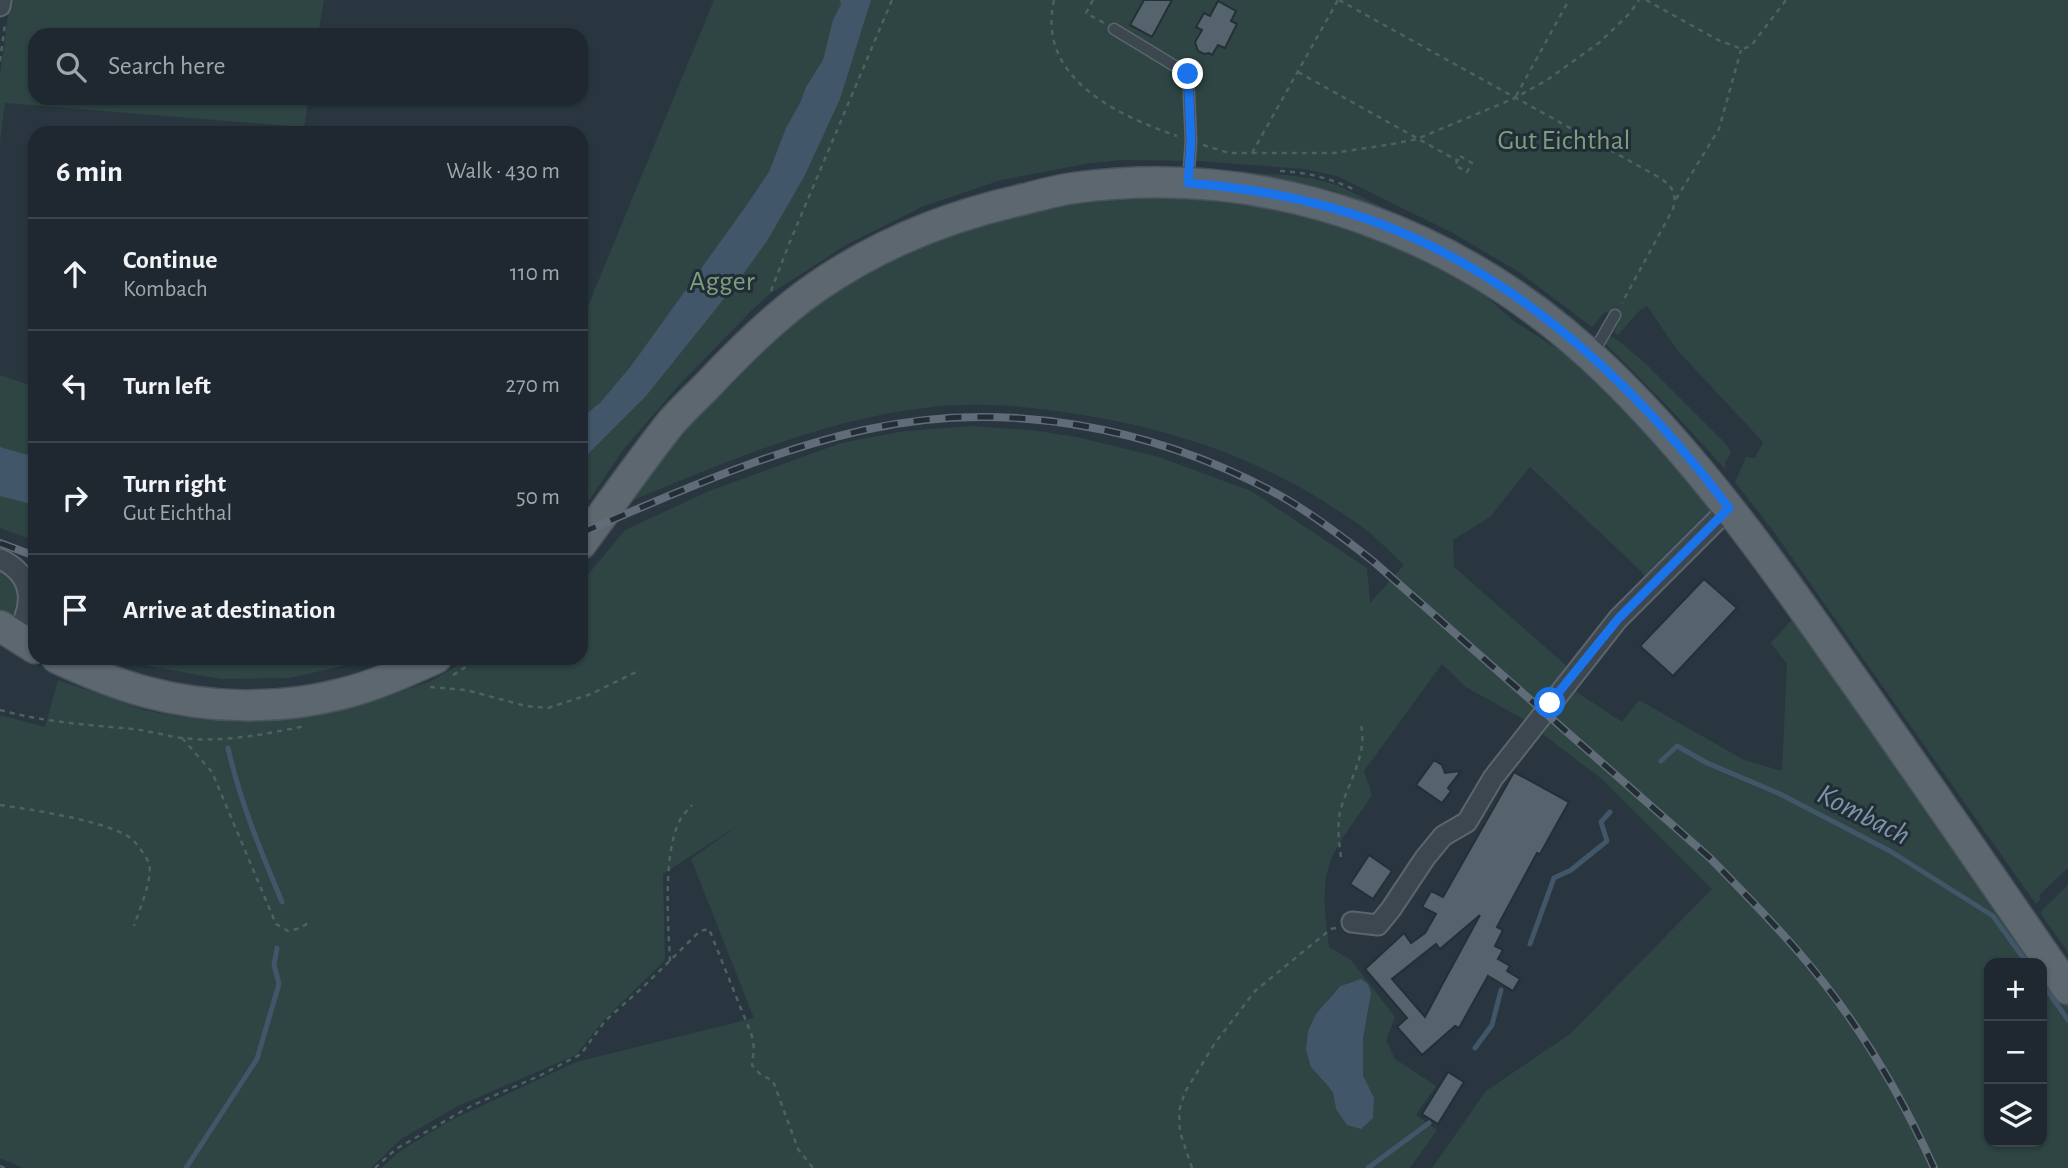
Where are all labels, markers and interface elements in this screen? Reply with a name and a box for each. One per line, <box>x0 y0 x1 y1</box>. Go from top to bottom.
search box <box>28 28 588 105</box>
icon: search <box>52 48 90 86</box>
text: Search here <box>108 53 226 79</box>
route end <box>1172 58 1203 89</box>
park label: Gut Eichthal <box>1497 127 1631 155</box>
text: 6 min <box>56 157 123 187</box>
text: Walk · 430 m <box>446 160 560 183</box>
text: Continue <box>123 247 218 273</box>
icon: ahead <box>56 255 94 293</box>
text: 110 m <box>510 262 560 285</box>
park label: Agger <box>689 268 755 296</box>
text: Kombach <box>123 278 208 301</box>
icon: left <box>56 367 94 405</box>
text: Turn left <box>123 373 211 399</box>
text: 270 m <box>506 374 560 397</box>
text: Turn right <box>123 471 226 497</box>
icon: right <box>56 479 94 517</box>
text: 50 m <box>516 486 560 509</box>
text: Gut Eichthal <box>123 502 232 525</box>
icon: arrive <box>56 591 94 629</box>
text: Arrive at destination <box>123 597 336 623</box>
route start <box>1534 687 1565 718</box>
water label: Kombach <box>1812 779 1915 851</box>
map controls <box>1984 958 2047 1147</box>
button: + <box>1984 958 2047 1021</box>
button: − <box>1984 1021 2047 1084</box>
button: layers <box>1984 1084 2047 1147</box>

